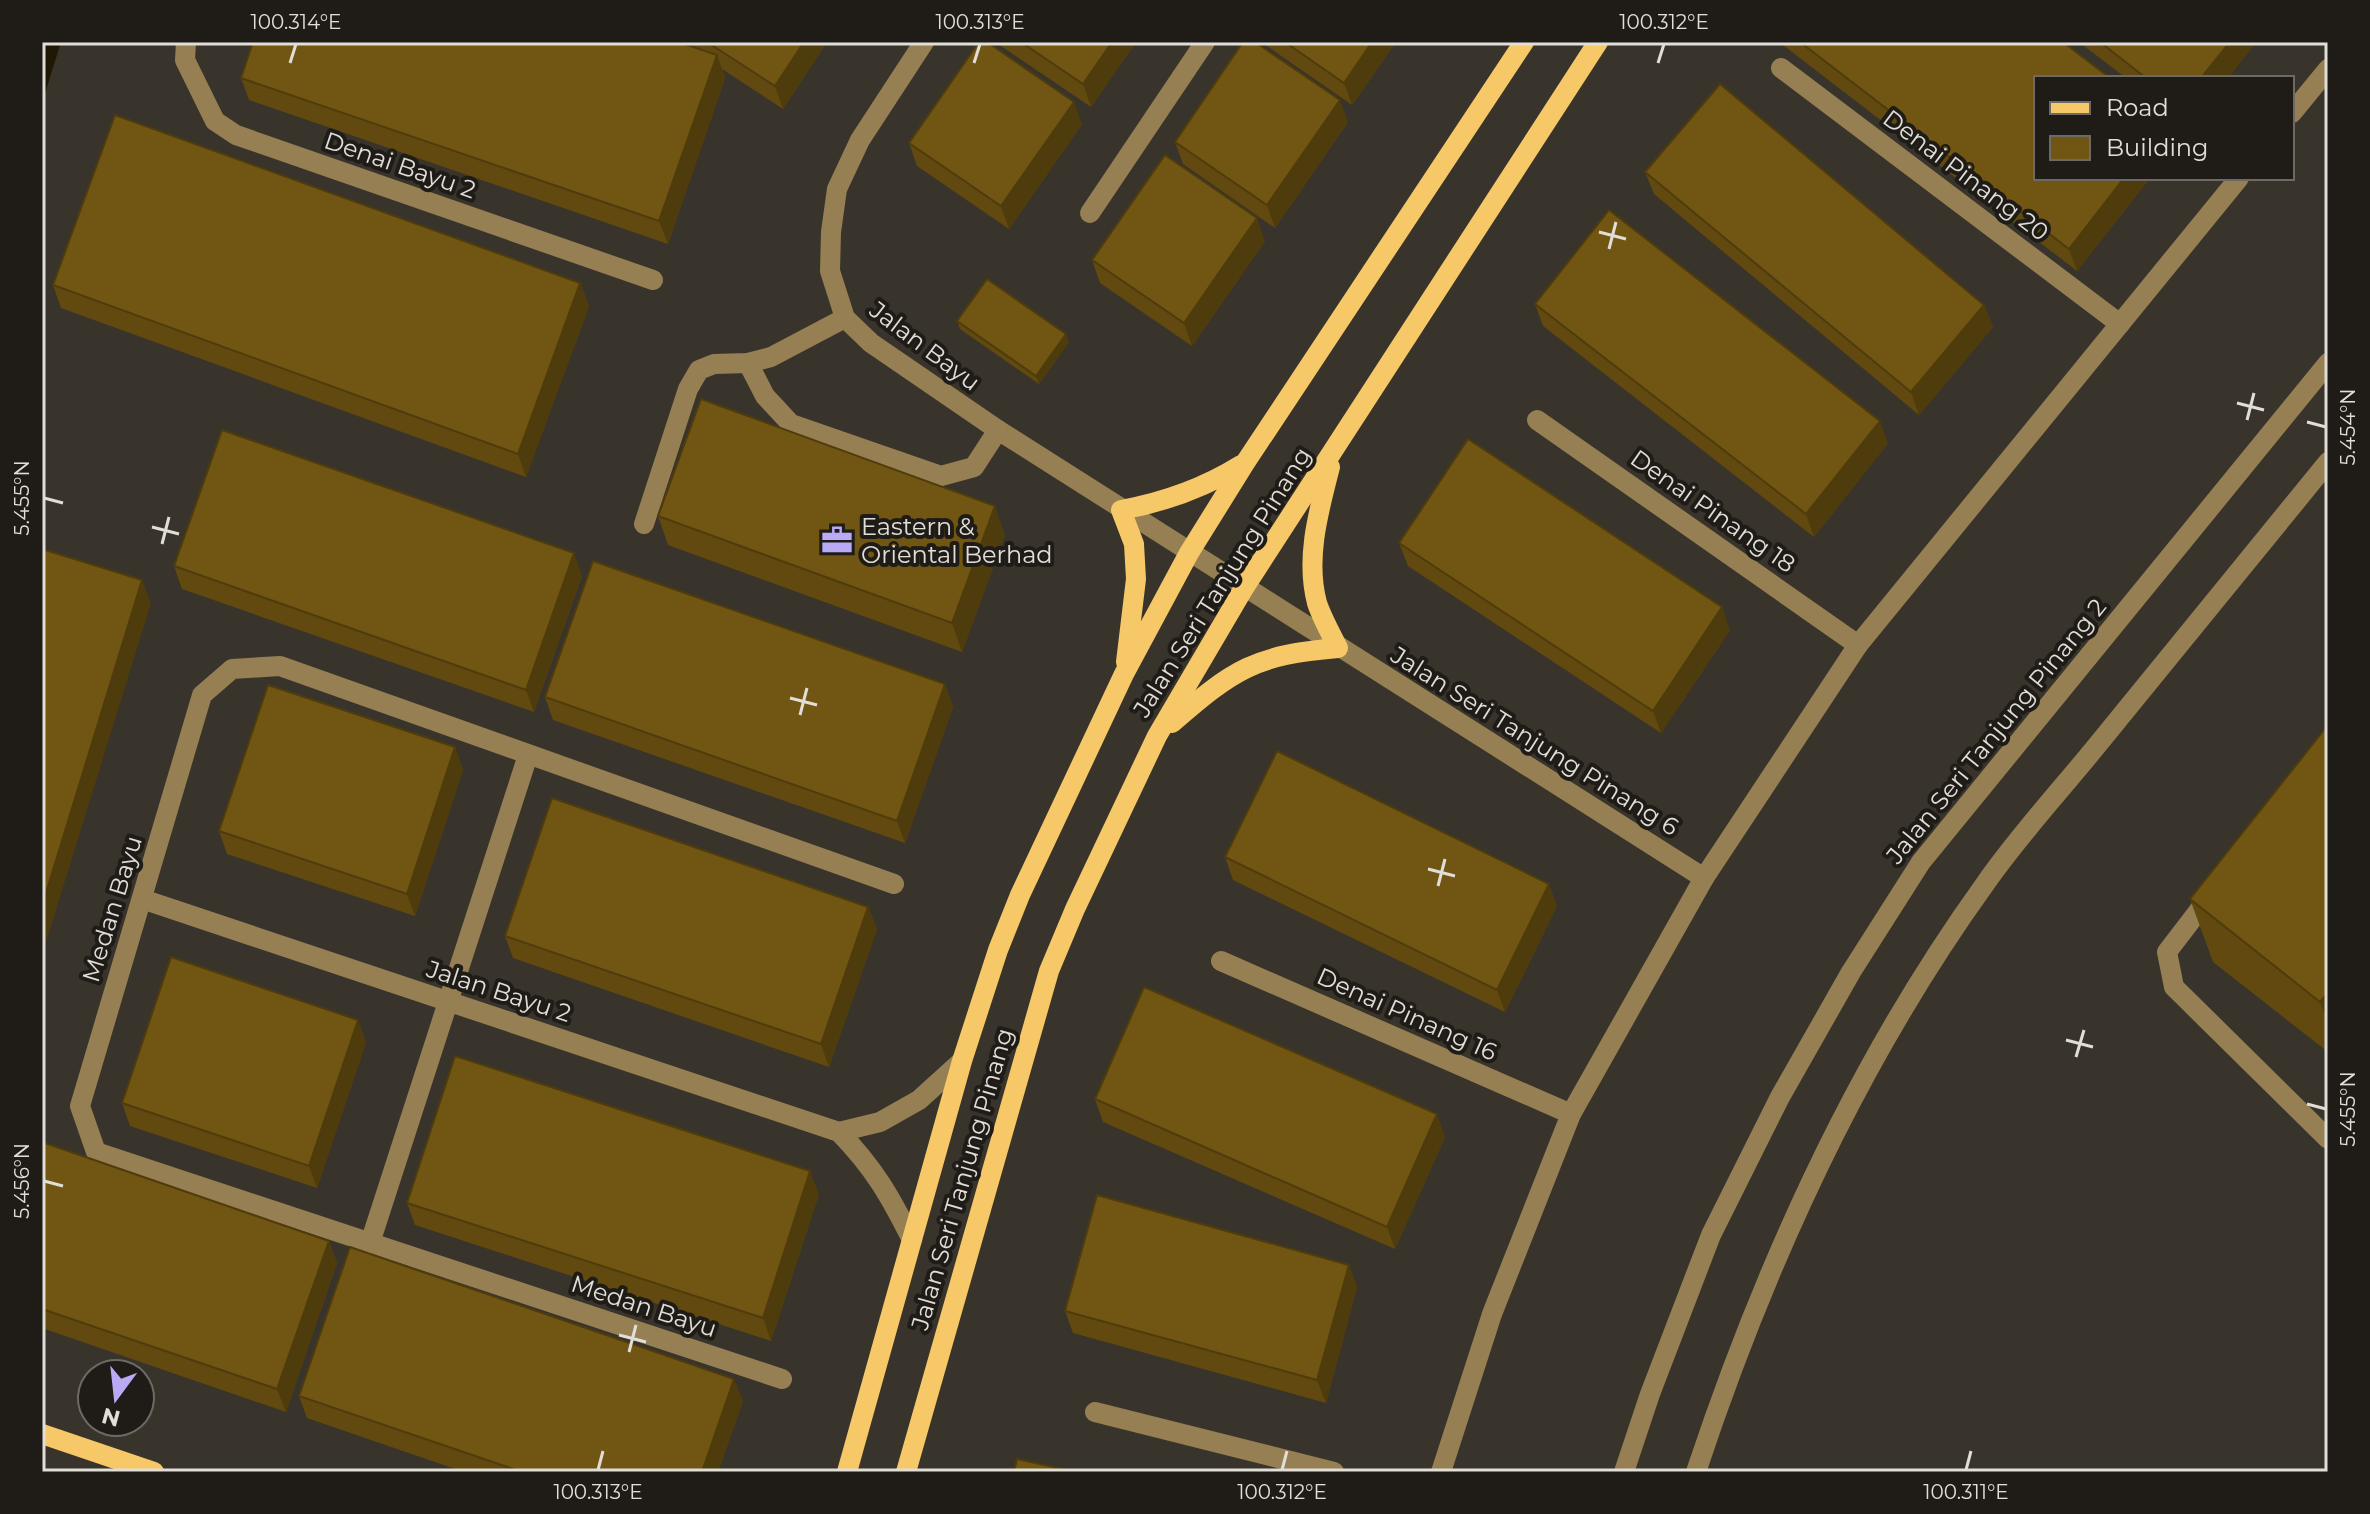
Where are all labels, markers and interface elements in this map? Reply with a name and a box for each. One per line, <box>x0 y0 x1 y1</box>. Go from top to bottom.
text: 100.314°E <box>251 10 341 34</box>
text: 100.313°E <box>935 10 1025 34</box>
text: 100.312°E <box>1619 10 1709 34</box>
legend <box>2034 76 2294 180</box>
text: Road <box>2106 93 2169 122</box>
street label: Denai Pinang 20 <box>1877 103 2055 247</box>
street label: Denai Bayu 2 <box>320 126 480 204</box>
text: Building <box>2106 133 2209 162</box>
street label: Jalan Bayu <box>863 295 986 397</box>
text: 5.454°N <box>2336 388 2360 466</box>
street label: Jalan Seri Tanjung Pinang <box>1126 442 1317 723</box>
street label: Denai Pinang 18 <box>1625 443 1801 579</box>
text: 5.455°N <box>10 460 34 536</box>
place label: Eastern & Oriental Berhad <box>861 512 1053 569</box>
office icon: Eastern & Oriental Berhad <box>820 523 854 557</box>
street label: Jalan Seri Tanjung Pinang 2 <box>1879 593 2112 870</box>
street label: Jalan Seri Tanjung Pinang 6 <box>1385 640 1684 842</box>
street label: Medan Bayu <box>76 832 148 986</box>
street label: Jalan Bayu 2 <box>422 954 575 1028</box>
street label: Denai Pinang 16 <box>1313 961 1501 1067</box>
street label: Jalan Seri Tanjung Pinang <box>905 1025 1019 1334</box>
text: 5.455°N <box>2336 1071 2360 1147</box>
text: 5.456°N <box>10 1143 34 1219</box>
street label: Medan Bayu <box>568 1269 720 1343</box>
north arrow <box>76 1358 156 1438</box>
text: N <box>99 1401 123 1432</box>
text: 100.313°E <box>553 1480 643 1504</box>
text: 100.312°E <box>1237 1480 1327 1504</box>
text: 100.311°E <box>1923 1480 2009 1504</box>

